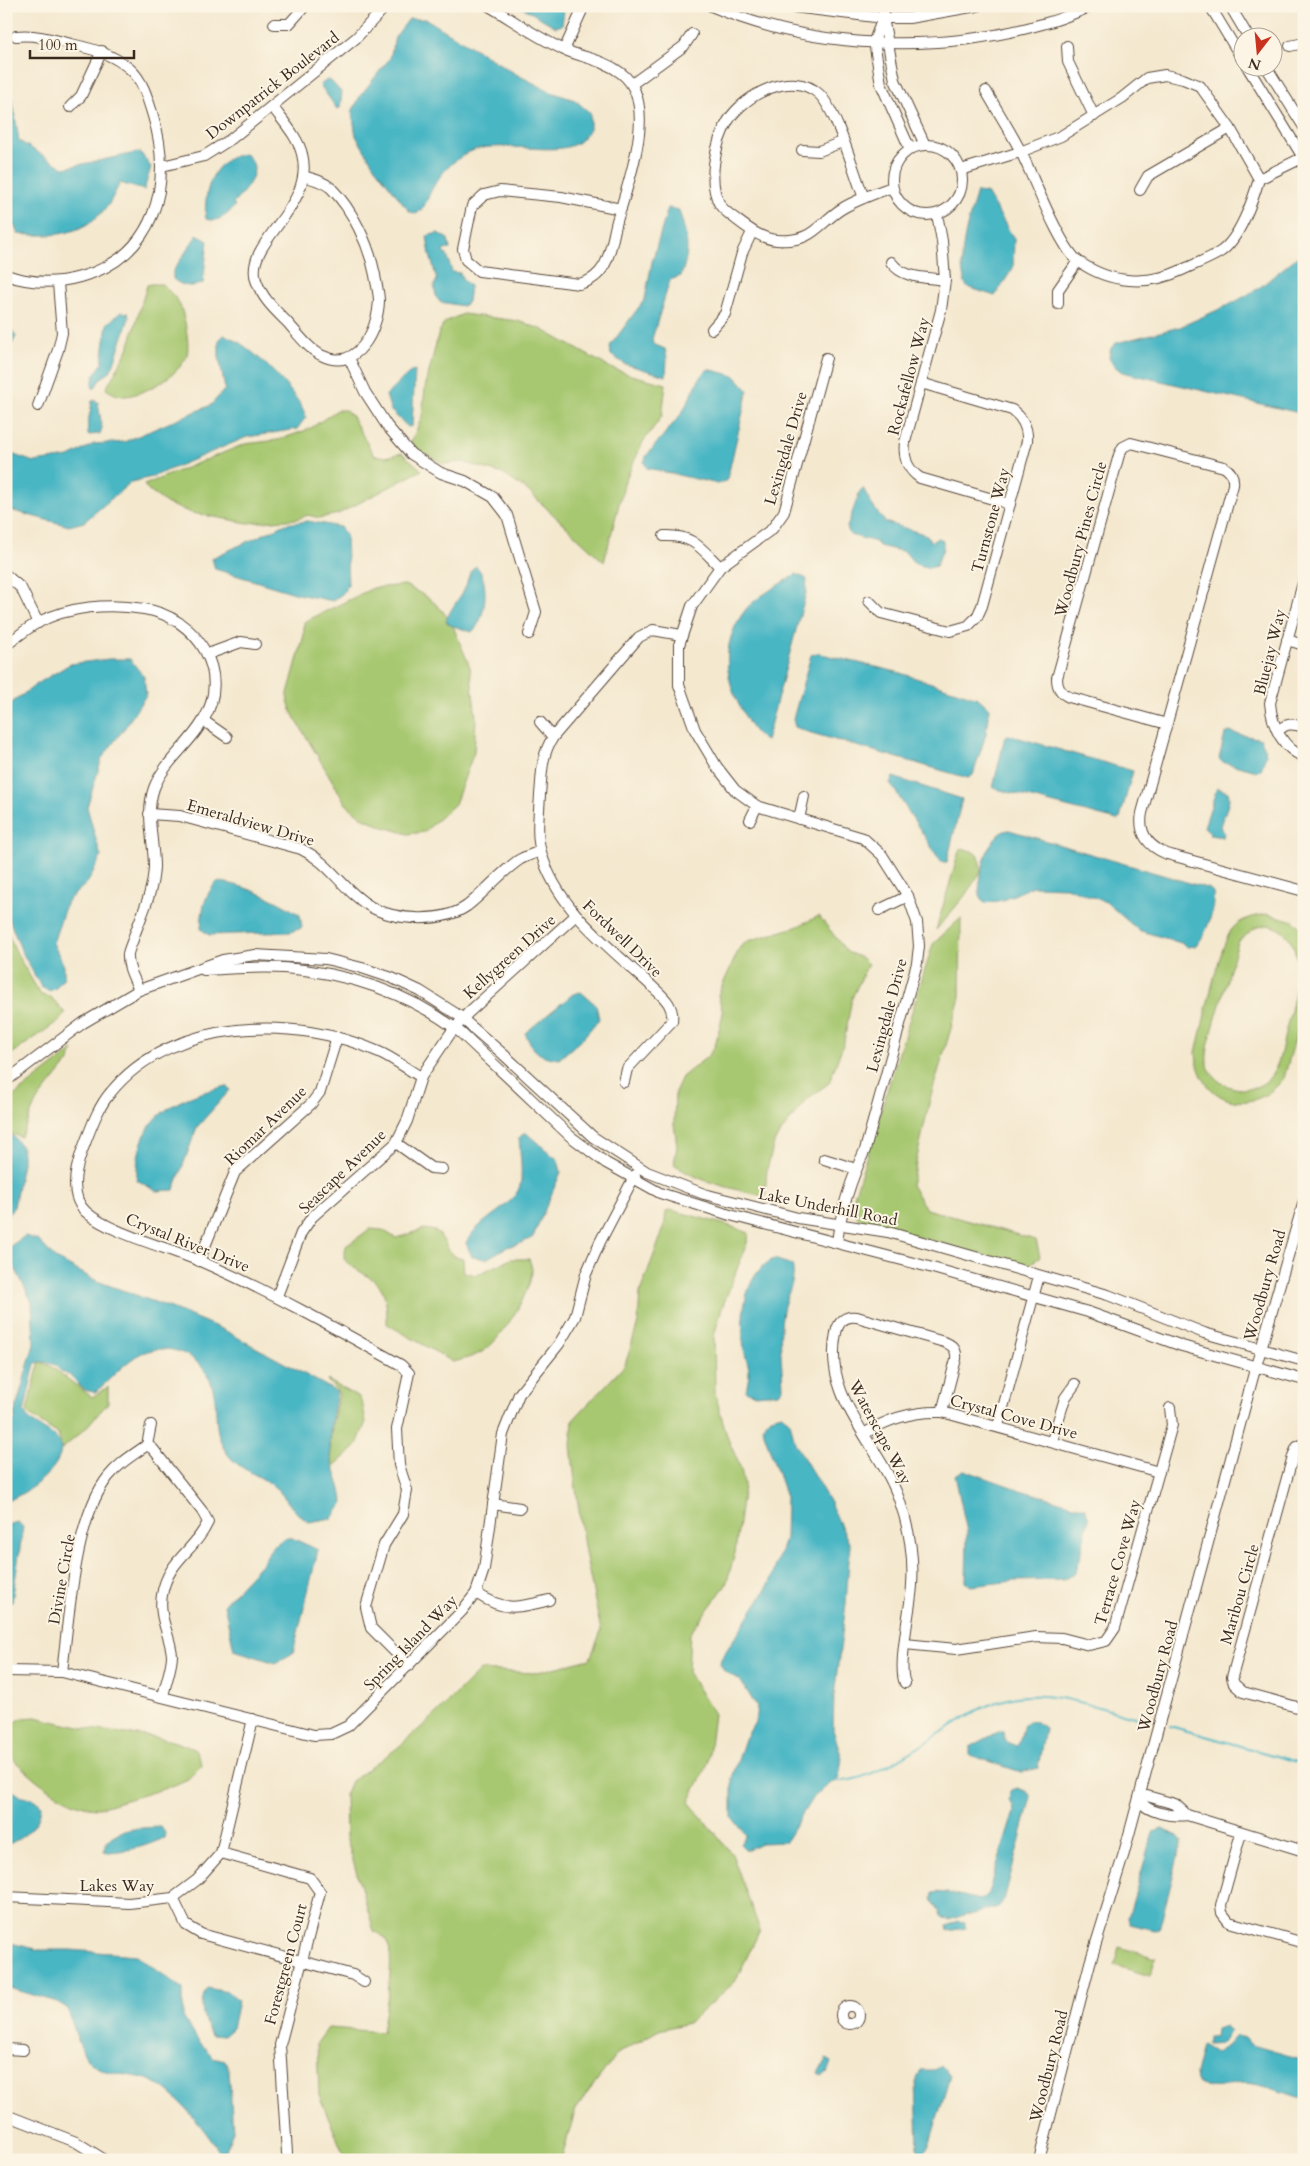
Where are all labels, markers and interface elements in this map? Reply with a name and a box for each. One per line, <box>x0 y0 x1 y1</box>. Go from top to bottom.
street label: Downpatrick Boulevard <box>201 26 344 145</box>
scale bar <box>30 28 134 60</box>
north arrow <box>1232 28 1282 78</box>
text: 100 m <box>38 35 78 55</box>
text: N <box>1246 53 1263 75</box>
street label: Rockafellow Way <box>883 314 935 438</box>
street label: Lexingdale Drive <box>759 389 813 508</box>
street label: Woodbury Pines Circle <box>1049 459 1112 621</box>
street label: Turnstone Way <box>966 465 1016 575</box>
street label: Bluejay Way <box>1249 606 1291 698</box>
street label: Emeraldview Drive <box>184 794 317 852</box>
street label: Fordwell Drive <box>577 895 667 983</box>
street label: Kellygreen Drive <box>459 909 561 1004</box>
street label: Lexingdale Drive <box>861 956 913 1075</box>
street label: Riomar Avenue <box>220 1081 312 1171</box>
street label: Seascape Avenue <box>294 1124 391 1219</box>
street label: Lake Underhill Road <box>756 1183 900 1231</box>
street label: Crystal River Drive <box>122 1208 253 1278</box>
street label: Woodbury Road <box>1238 1227 1291 1344</box>
street label: Waterscape Way <box>843 1375 917 1489</box>
street label: Crystal Cove Drive <box>947 1389 1080 1445</box>
street label: Terrace Cove Way <box>1089 1496 1147 1628</box>
street label: Divine Circle <box>43 1532 81 1626</box>
street label: Maribou Circle <box>1215 1541 1265 1647</box>
street label: Spring Island Way <box>359 1589 463 1696</box>
street label: Woodbury Road <box>1132 1618 1184 1735</box>
street label: Lakes Way <box>79 1875 155 1897</box>
street label: Forestgreen Court <box>259 1901 313 2027</box>
street label: Woodbury Road <box>1024 2008 1074 2125</box>

